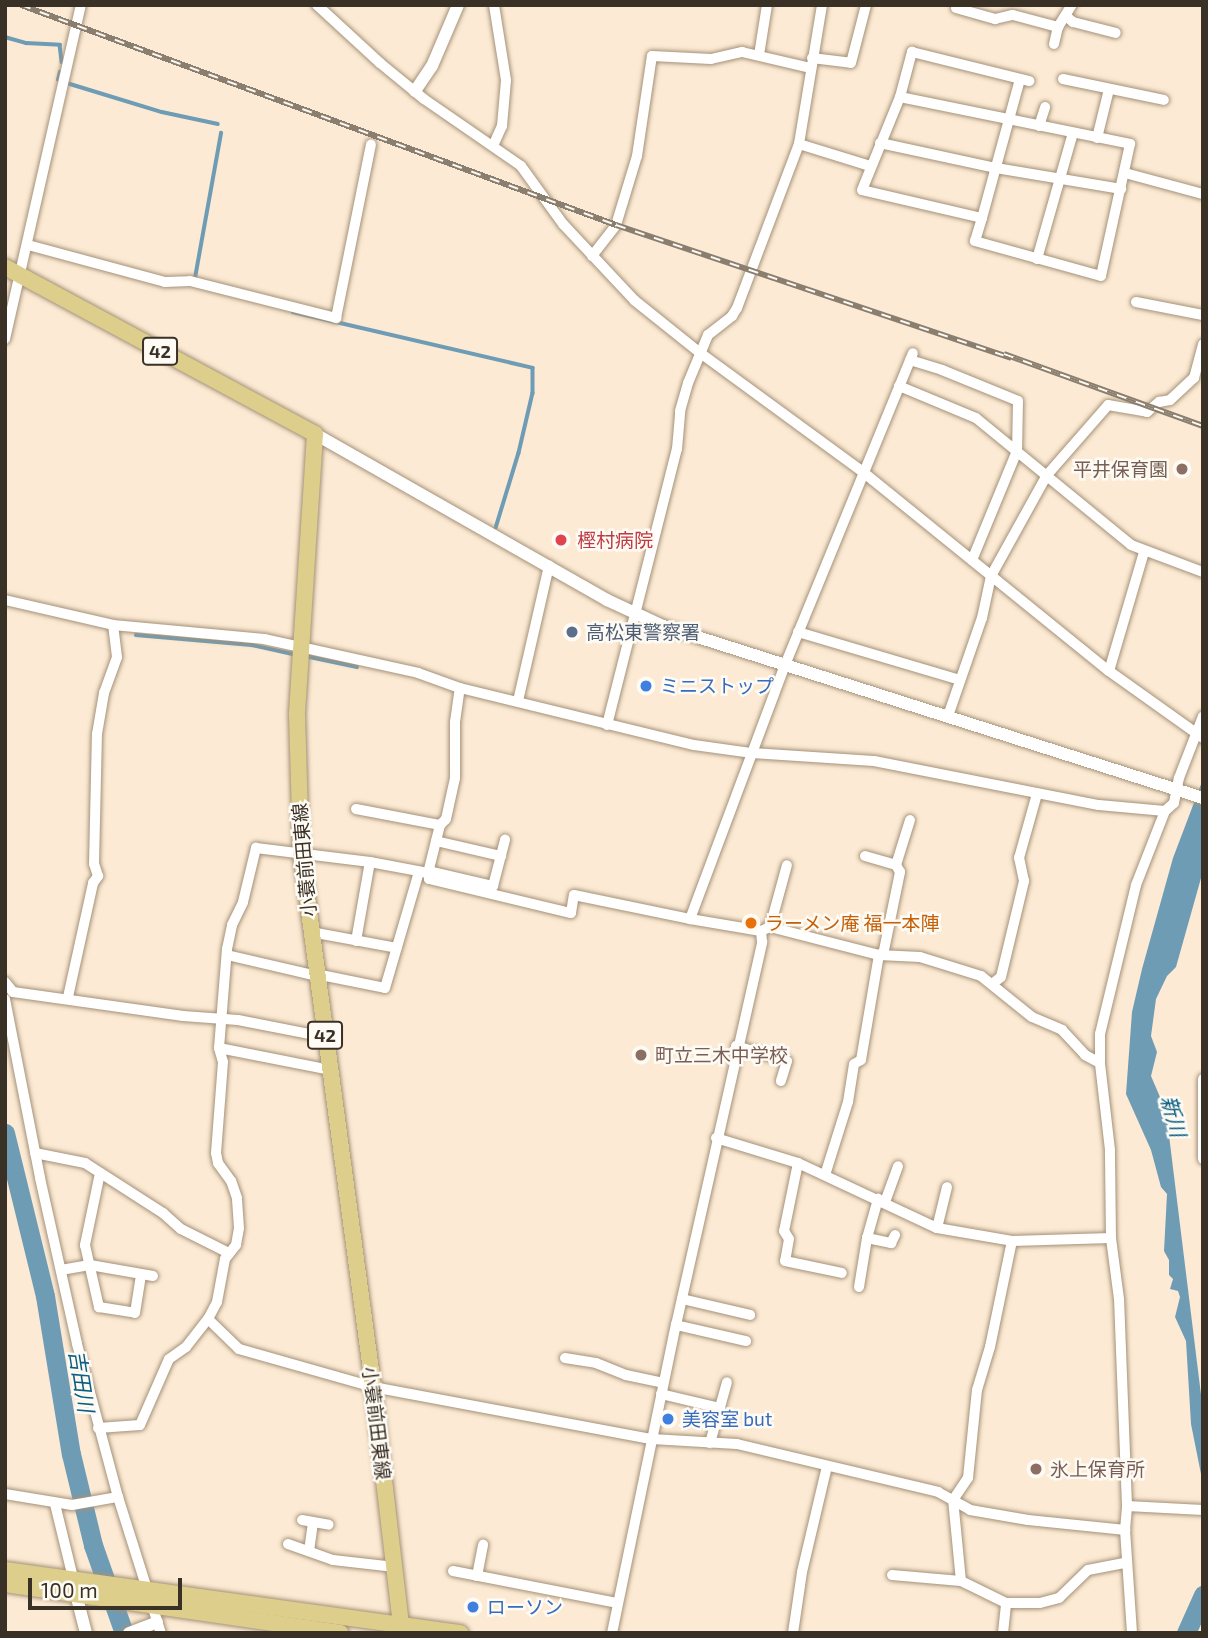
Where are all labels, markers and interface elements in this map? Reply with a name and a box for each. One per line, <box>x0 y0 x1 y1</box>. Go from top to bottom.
road number: 42 <box>141 337 179 366</box>
place label: 平井保育園 <box>1073 458 1168 480</box>
marker: 平井保育園 <box>1174 461 1190 477</box>
place label: 樫村病院 <box>577 529 653 551</box>
marker: 樫村病院 <box>551 530 571 550</box>
place label: 高松東警察署 <box>586 621 700 643</box>
marker: 高松東警察署 <box>564 624 580 640</box>
place label: ミニストップ <box>660 675 774 697</box>
marker: ミニストップ <box>638 678 654 694</box>
street label: 小蓑前田東線 <box>288 802 320 918</box>
place label: ラーメン庵 福一本陣 <box>765 912 940 934</box>
marker: ラーメン庵 福一本陣 <box>743 915 759 931</box>
road number: 42 <box>306 1020 344 1050</box>
place label: 町立三木中学校 <box>655 1044 788 1066</box>
marker: 町立三木中学校 <box>633 1047 649 1063</box>
water label: 新川 <box>1156 1092 1192 1140</box>
water label: 吉田川 <box>65 1348 99 1414</box>
street label: 小蓑前田東線 <box>359 1365 395 1481</box>
place label: 美容室 but <box>682 1408 772 1430</box>
marker: 美容室 but <box>660 1411 676 1427</box>
place label: 氷上保育所 <box>1050 1458 1145 1480</box>
marker: 氷上保育所 <box>1028 1461 1044 1477</box>
scale bar <box>32 1564 186 1608</box>
text: 100 m <box>41 1577 98 1602</box>
place label: ローソン <box>487 1596 563 1618</box>
marker: ローソン <box>465 1599 481 1615</box>

